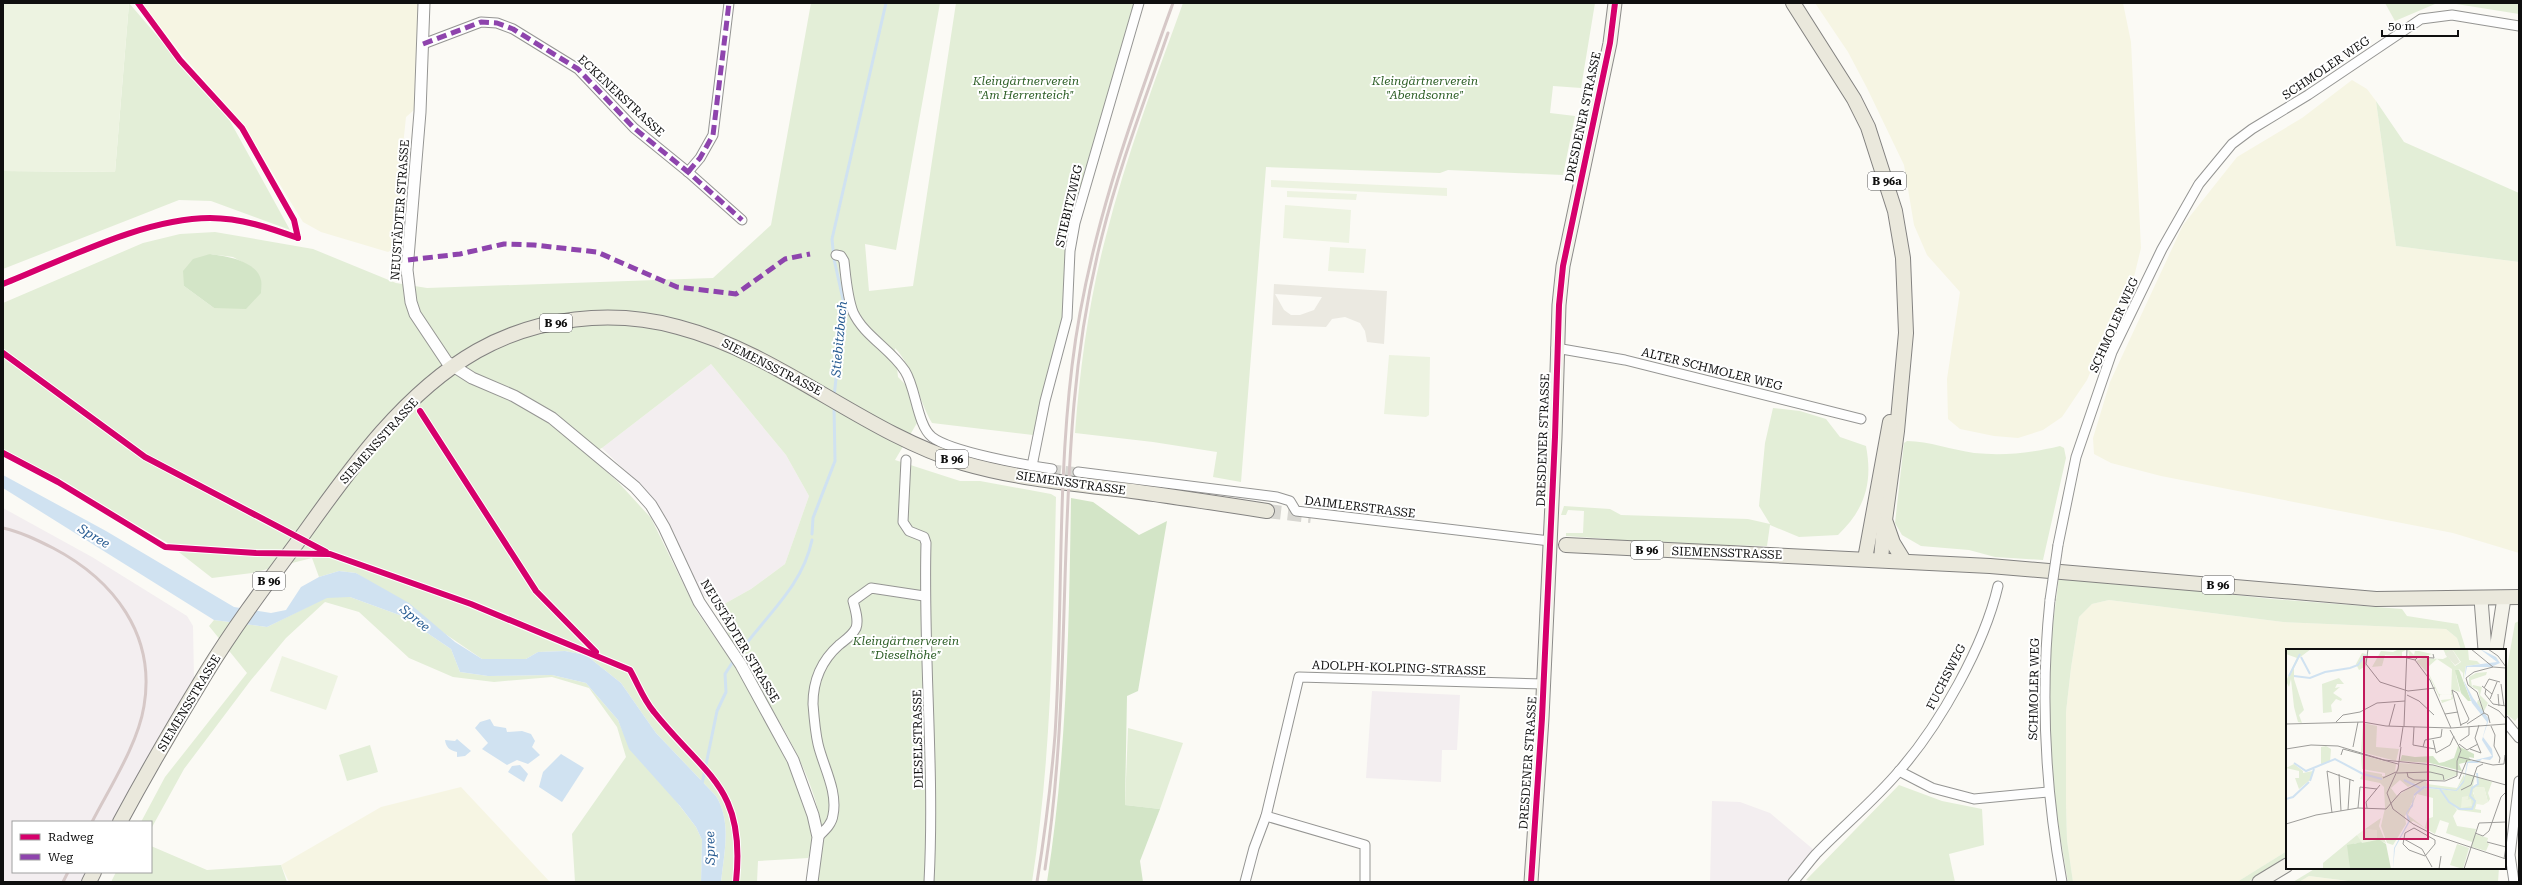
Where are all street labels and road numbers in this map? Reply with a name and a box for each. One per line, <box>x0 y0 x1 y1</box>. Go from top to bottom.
street label: SCHMOLER WEG <box>2280 33 2373 102</box>
street label: DRESDENER STRASSE <box>1562 50 1604 184</box>
street label: ECKENERSTRASSE <box>575 52 667 140</box>
street label: NEUSTÄDTER STRASSE <box>388 139 412 281</box>
street label: STIEBITZWEG <box>1053 163 1085 249</box>
road number: B 96a <box>1868 172 1906 190</box>
street label: SCHMOLER WEG <box>2087 275 2142 375</box>
road number: B 96 <box>540 314 572 332</box>
street label: SIEMENSSTRASSE <box>720 336 824 398</box>
street label: ALTER SCHMOLER WEG <box>1640 345 1785 393</box>
street label: DRESDENER STRASSE <box>1534 373 1552 507</box>
street label: SIEMENSSTRASSE <box>337 395 421 487</box>
road number: B 96 <box>936 450 968 468</box>
street label: SIEMENSSTRASSE <box>1015 468 1127 498</box>
street label: DAIMLERSTRASSE <box>1304 493 1416 521</box>
road number: B 96 <box>1631 541 1663 559</box>
street label: SIEMENSSTRASSE <box>1672 544 1782 562</box>
road number: B 96 <box>253 572 285 590</box>
road number: B 96 <box>2202 576 2234 594</box>
street label: NEUSTÄDTER STRASSE <box>698 577 782 705</box>
street label: SCHMOLER WEG <box>2026 637 2042 740</box>
street label: FUCHSWEG <box>1923 641 1969 712</box>
street label: SIEMENSSTRASSE <box>155 652 223 754</box>
street label: ADOLPH-KOLPING-STRASSE <box>1312 658 1486 678</box>
street label: DIESELSTRASSE <box>910 689 926 789</box>
street label: DRESDENER STRASSE <box>1516 696 1540 830</box>

